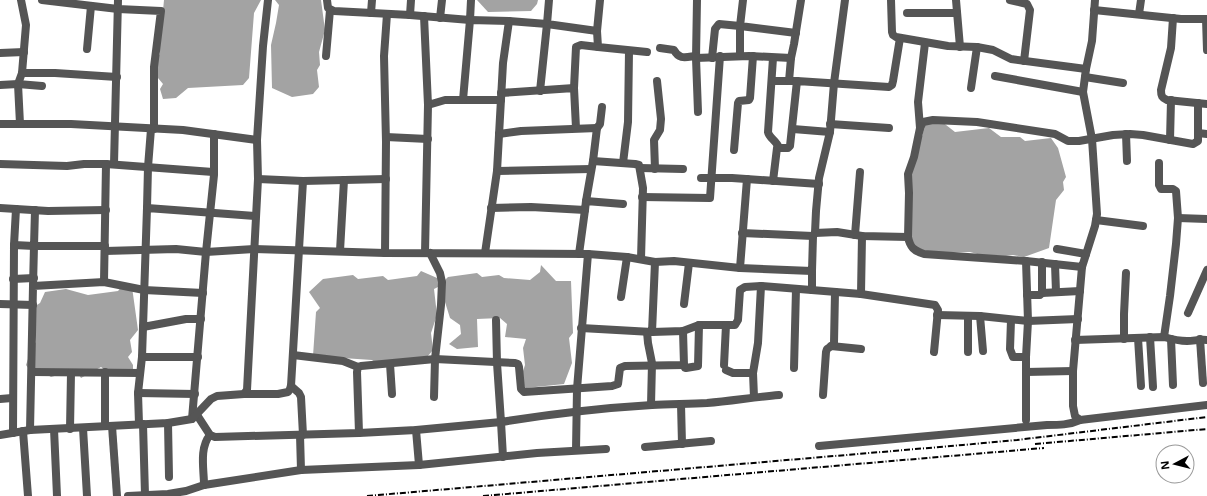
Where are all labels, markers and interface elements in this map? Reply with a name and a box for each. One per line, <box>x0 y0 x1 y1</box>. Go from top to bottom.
north arrow <box>1155 444 1195 484</box>
text: N <box>1157 460 1173 471</box>

